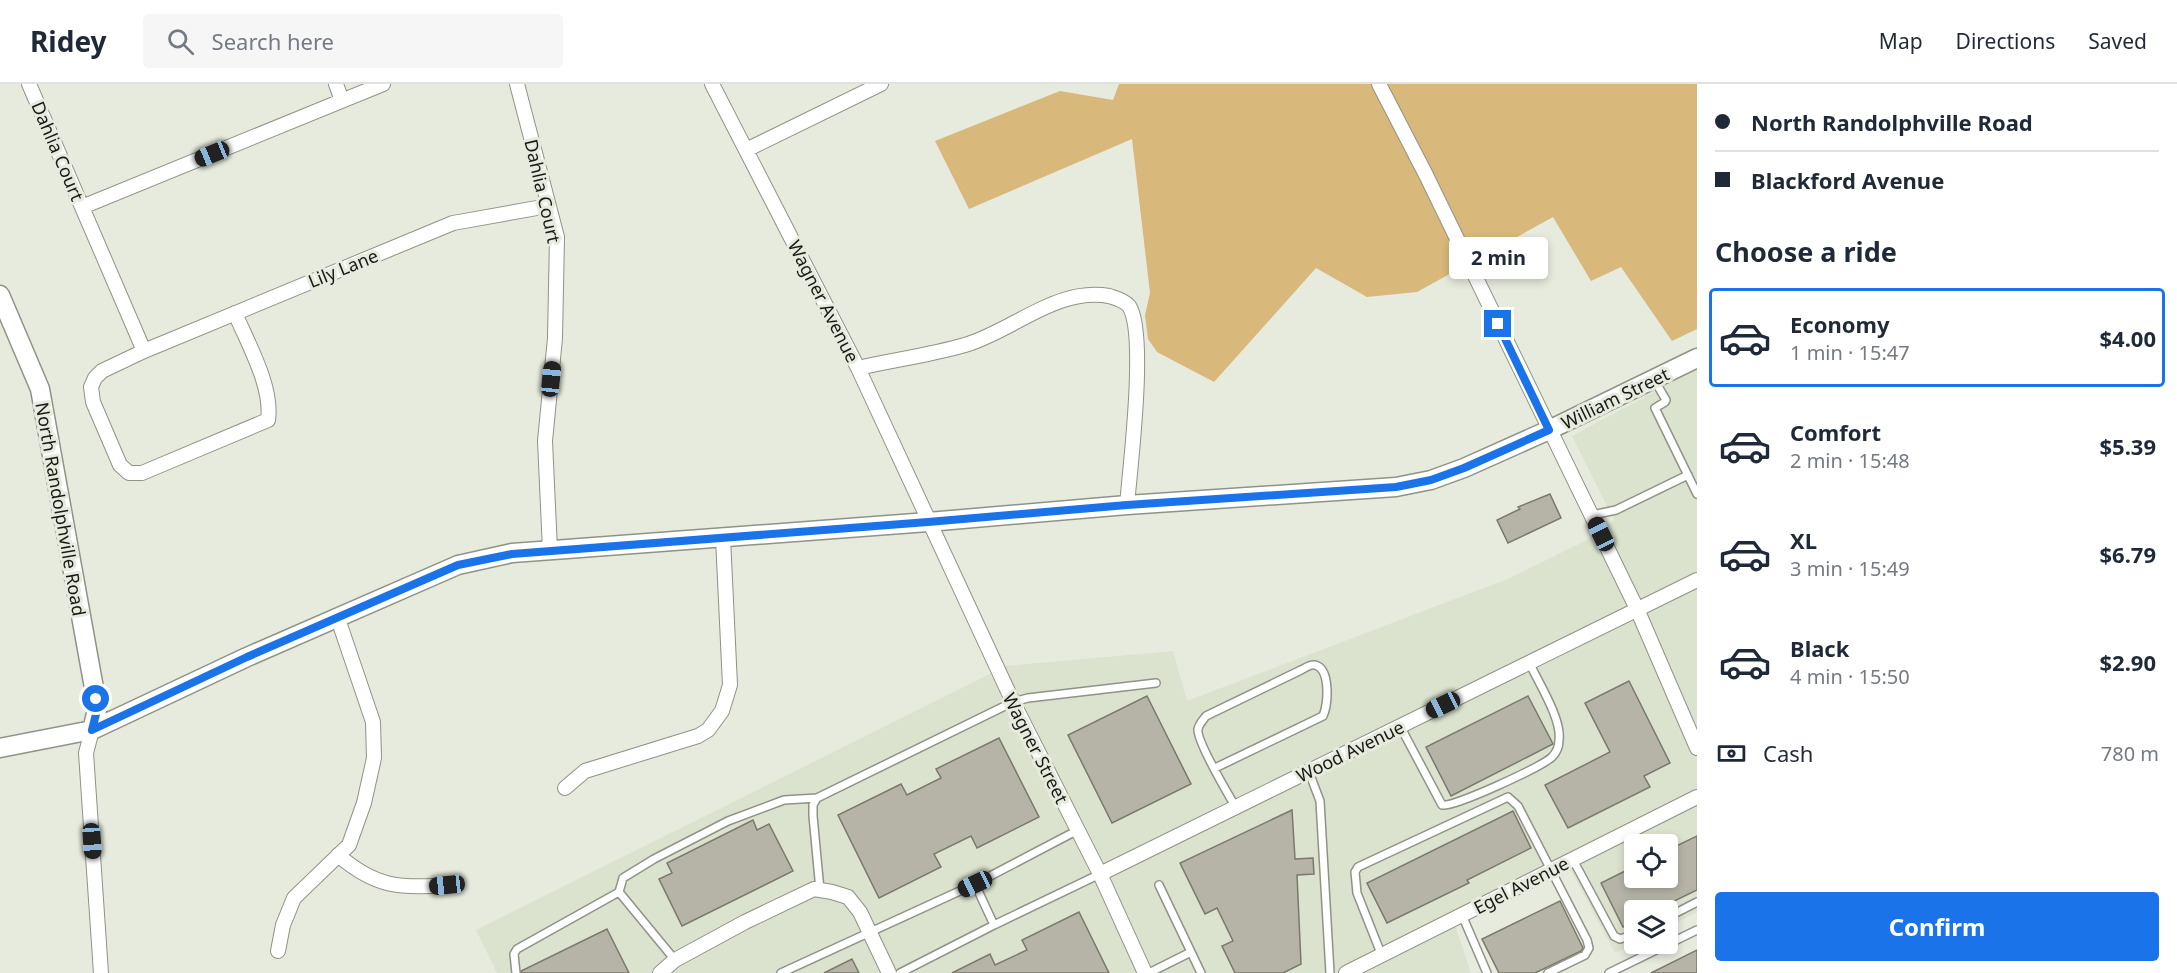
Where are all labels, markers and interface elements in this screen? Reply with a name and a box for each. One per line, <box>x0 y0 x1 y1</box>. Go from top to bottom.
search box <box>143 14 563 68</box>
text: Ridey <box>30 22 107 60</box>
icon: search <box>164 25 197 58</box>
text: Search here <box>212 26 334 56</box>
text: Map <box>1879 27 1923 55</box>
text: Directions <box>1956 27 2055 55</box>
text: Saved <box>2088 27 2147 55</box>
street label: Dahlia Court <box>26 98 90 205</box>
text: North Randolphville Road <box>1751 107 2033 137</box>
street label: Dahlia Court <box>519 137 567 246</box>
car <box>192 139 232 169</box>
text: Blackford Avenue <box>1751 165 1944 195</box>
text: Choose a ride <box>1715 233 1897 270</box>
street label: Wagner Avenue <box>783 236 865 366</box>
callout: 2 min <box>1448 237 1547 279</box>
street label: Lily Lane <box>304 243 382 293</box>
text: 2 min <box>1471 244 1526 271</box>
text: Economy <box>1790 309 1889 339</box>
route end <box>1484 310 1511 337</box>
icon: car <box>1718 311 1772 365</box>
text: $4.00 <box>2099 323 2156 353</box>
text: 1 min · 15:47 <box>1790 339 1910 366</box>
car <box>540 360 562 398</box>
street label: William Street <box>1557 361 1673 434</box>
street label: North Randolphville Road <box>30 400 92 618</box>
text: Comfort <box>1790 417 1881 447</box>
icon: car <box>1718 419 1772 473</box>
text: $5.39 <box>2099 431 2156 461</box>
text: 2 min · 15:48 <box>1790 447 1910 474</box>
car <box>1585 514 1617 554</box>
text: XL <box>1790 525 1817 555</box>
icon: car <box>1718 527 1772 581</box>
text: $6.79 <box>2099 539 2156 569</box>
text: 3 min · 15:49 <box>1790 555 1910 582</box>
text: Black <box>1790 633 1849 663</box>
icon: car <box>1718 635 1772 689</box>
text: $2.90 <box>2099 647 2156 677</box>
text: 4 min · 15:50 <box>1790 663 1910 690</box>
route start <box>82 685 109 712</box>
street label: Wagner Street <box>998 689 1074 808</box>
car <box>1423 689 1463 721</box>
street label: Wood Avenue <box>1292 715 1408 787</box>
icon: cash <box>1715 737 1748 770</box>
text: Cash <box>1763 738 1813 768</box>
text: 780 m <box>2101 740 2159 767</box>
car <box>82 822 102 860</box>
map controls <box>1624 834 1678 954</box>
button: locate <box>1624 834 1678 888</box>
street label: Egel Avenue <box>1469 851 1573 919</box>
car <box>955 868 995 900</box>
car <box>428 874 466 896</box>
button: Confirm <box>1715 892 2159 961</box>
button: layers <box>1624 900 1678 954</box>

